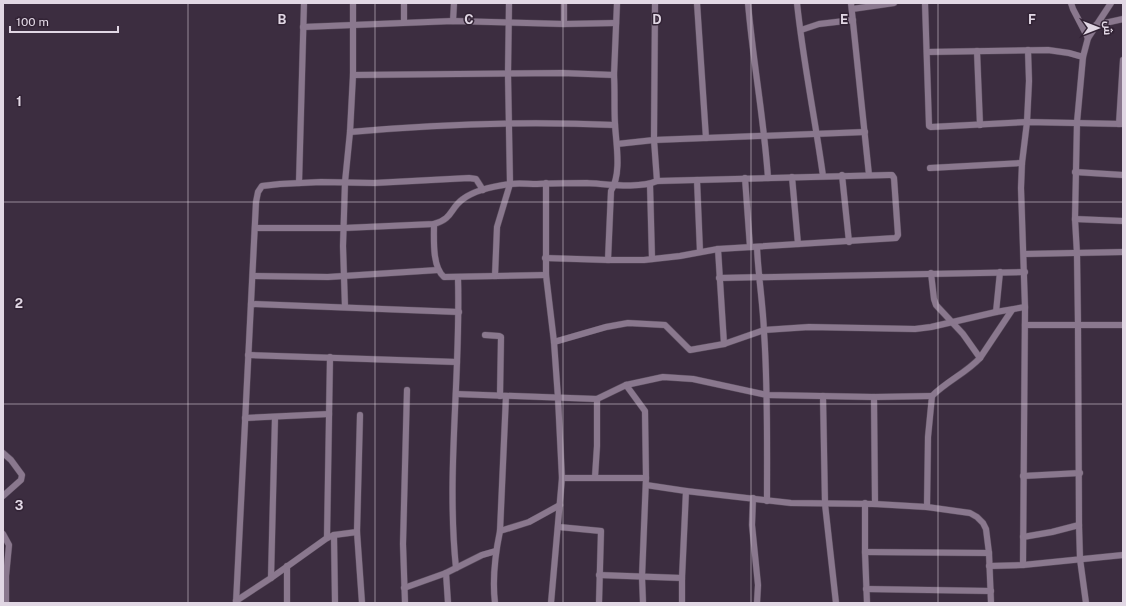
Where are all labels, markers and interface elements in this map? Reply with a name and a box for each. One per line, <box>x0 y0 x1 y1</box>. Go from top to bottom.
scale bar <box>10 8 118 34</box>
north arrow <box>1078 8 1118 48</box>
text: B <box>278 12 287 27</box>
text: C <box>464 12 474 27</box>
text: D <box>652 12 662 27</box>
text: E <box>840 12 848 27</box>
text: F <box>1028 12 1036 27</box>
text: 100 m <box>16 15 49 29</box>
text: ش <box>1101 21 1114 35</box>
text: 1 <box>16 94 22 109</box>
text: 2 <box>15 296 23 311</box>
text: 3 <box>15 498 24 513</box>

